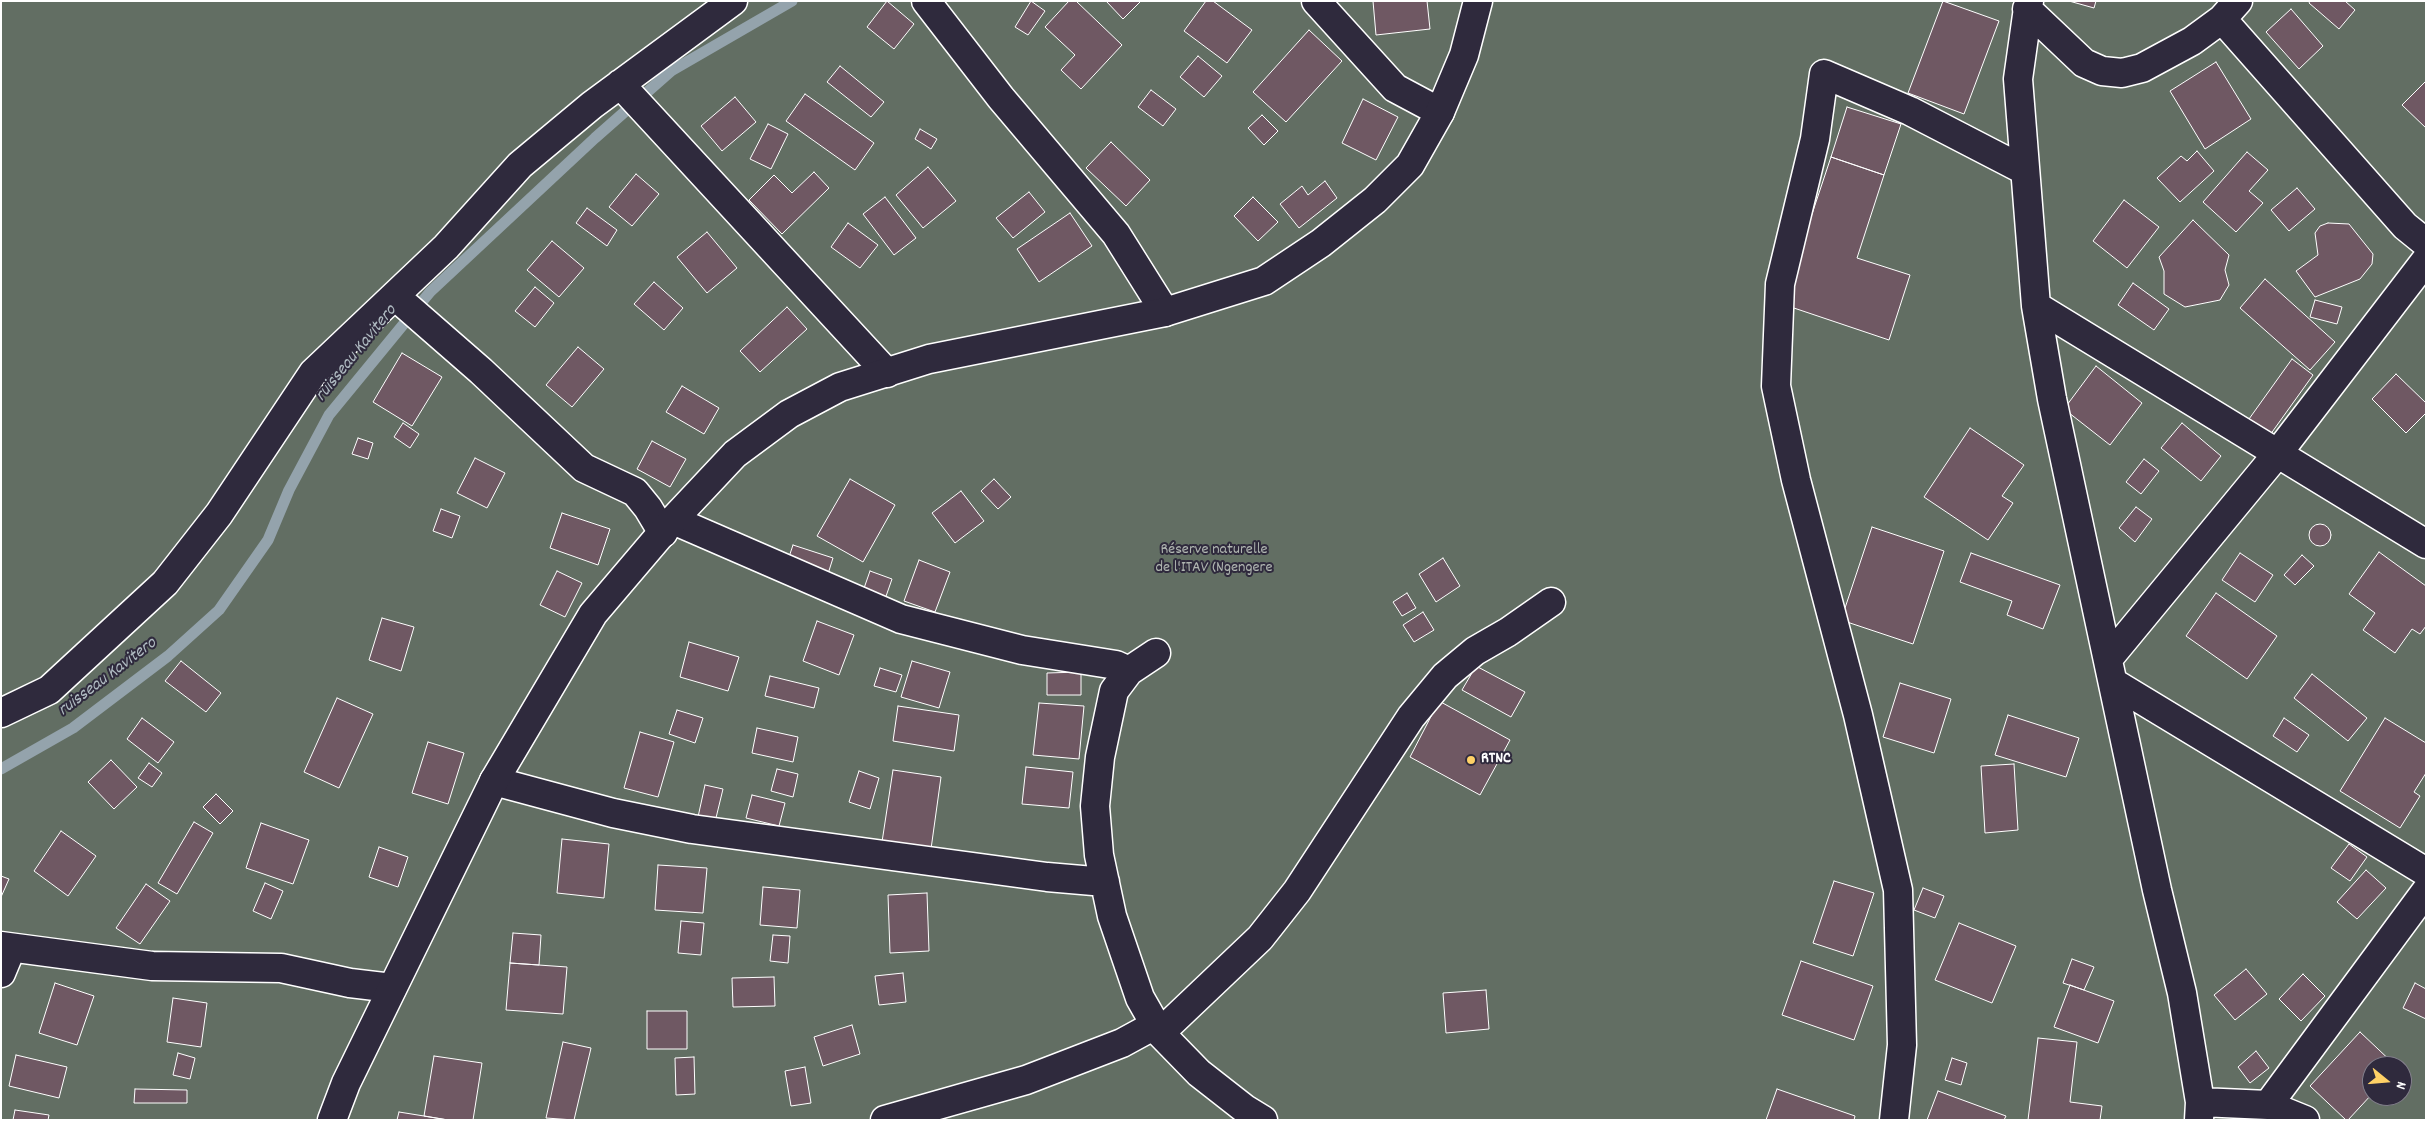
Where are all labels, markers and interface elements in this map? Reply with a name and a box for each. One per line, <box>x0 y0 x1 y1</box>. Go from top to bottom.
water label: ruisseau Kavitero <box>311 301 403 407</box>
park label: Réserve naturelle de l'ITAV (Ngengere <box>1156 541 1272 579</box>
water label: ruisseau Kavitero <box>54 634 162 722</box>
place label: RTNC <box>1481 750 1511 770</box>
marker: RTNC <box>1465 754 1477 766</box>
north arrow <box>2362 1056 2412 1106</box>
text: N <box>2390 1079 2411 1091</box>

